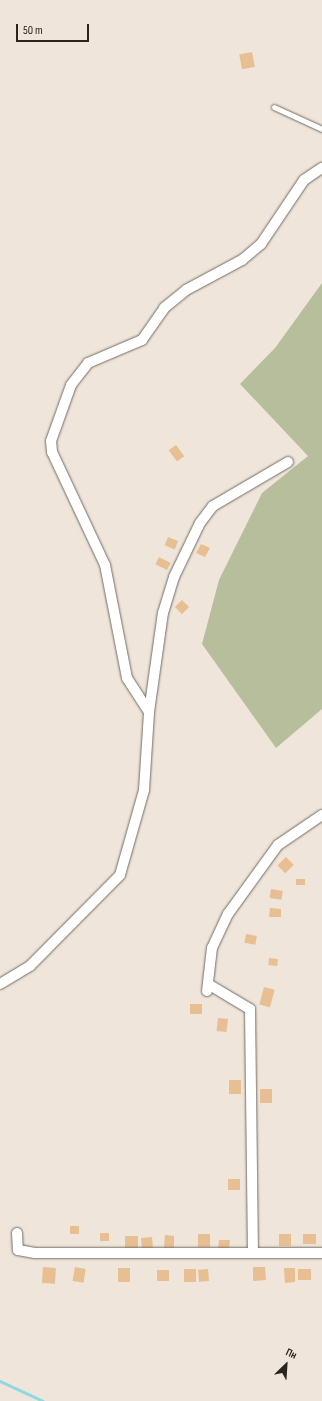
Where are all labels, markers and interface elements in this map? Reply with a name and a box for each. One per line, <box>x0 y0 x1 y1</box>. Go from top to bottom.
scale bar <box>18 16 91 42</box>
text: 50 m <box>23 23 43 38</box>
north arrow <box>266 1345 306 1385</box>
text: Пн <box>284 1346 299 1362</box>

